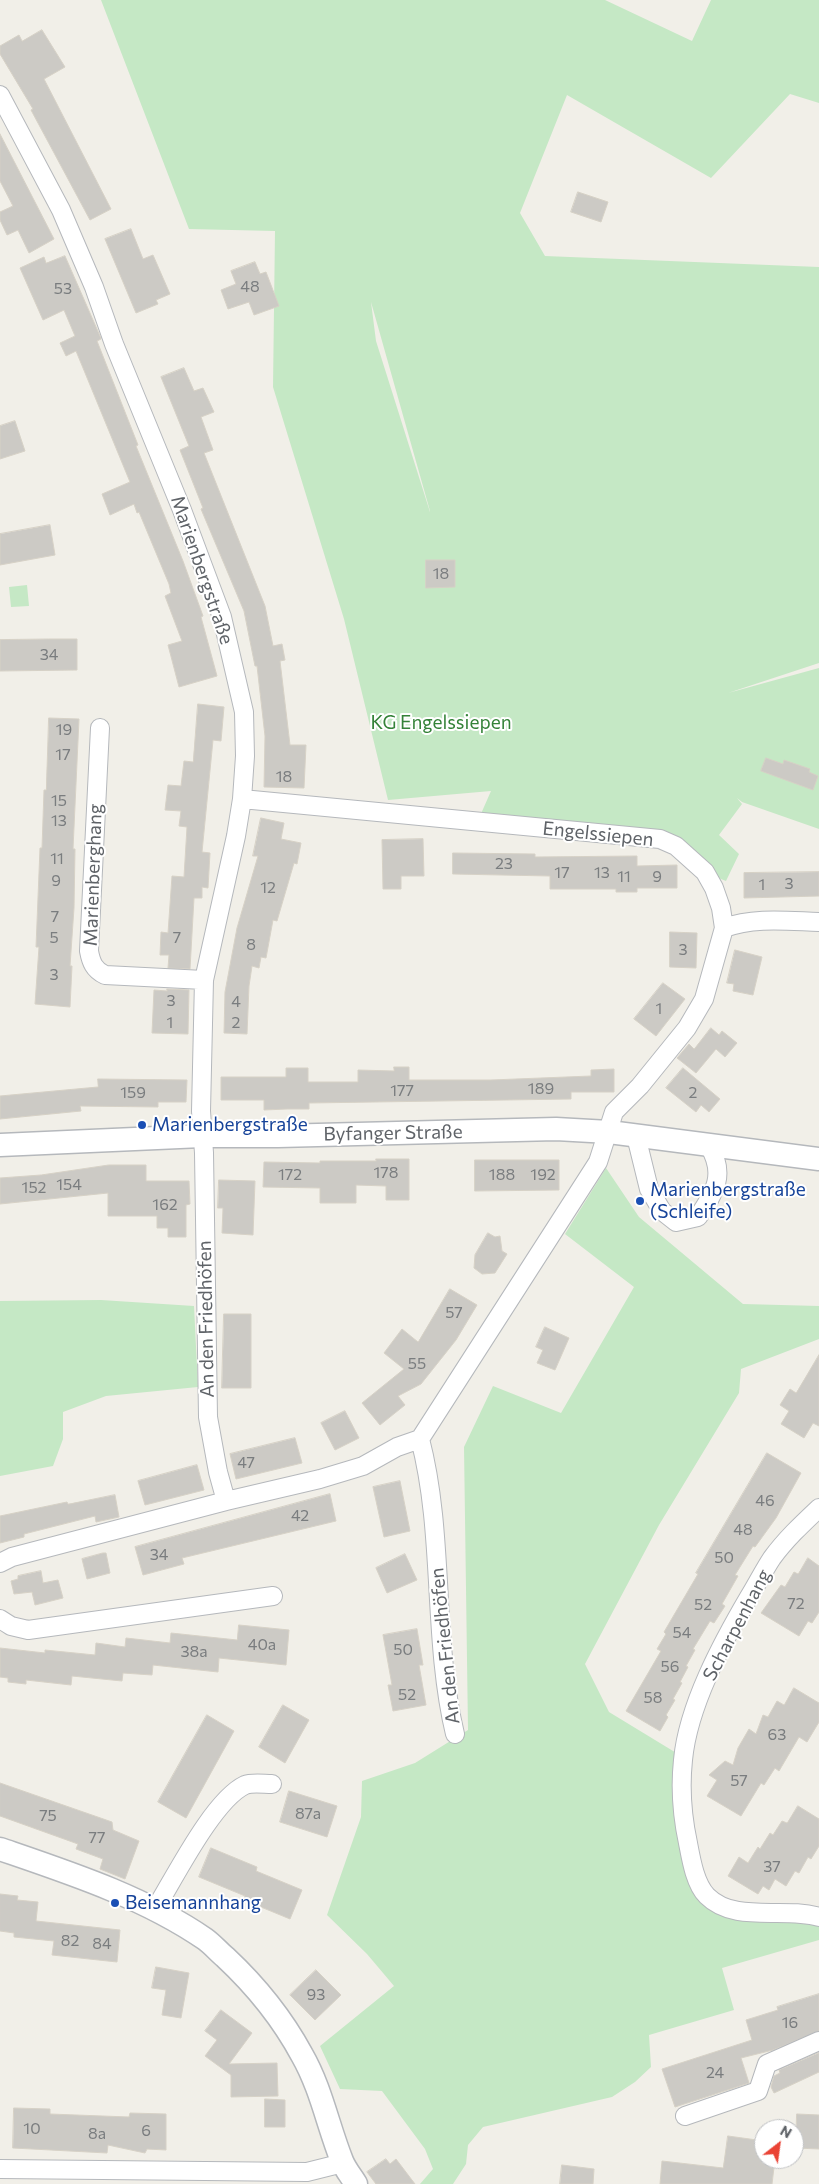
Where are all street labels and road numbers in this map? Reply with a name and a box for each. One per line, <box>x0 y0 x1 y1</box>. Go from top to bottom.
street label: Marienbergstraße <box>166 493 238 647</box>
street label: Marienberghang <box>79 803 107 947</box>
street label: Engelssiepen <box>541 817 655 851</box>
street label: Byfanger Straße <box>323 1120 463 1146</box>
street label: An den Friedhöfen <box>193 1240 219 1398</box>
street label: Scharpenhang <box>698 1565 776 1685</box>
street label: An den Friedhöfen <box>425 1567 465 1725</box>

